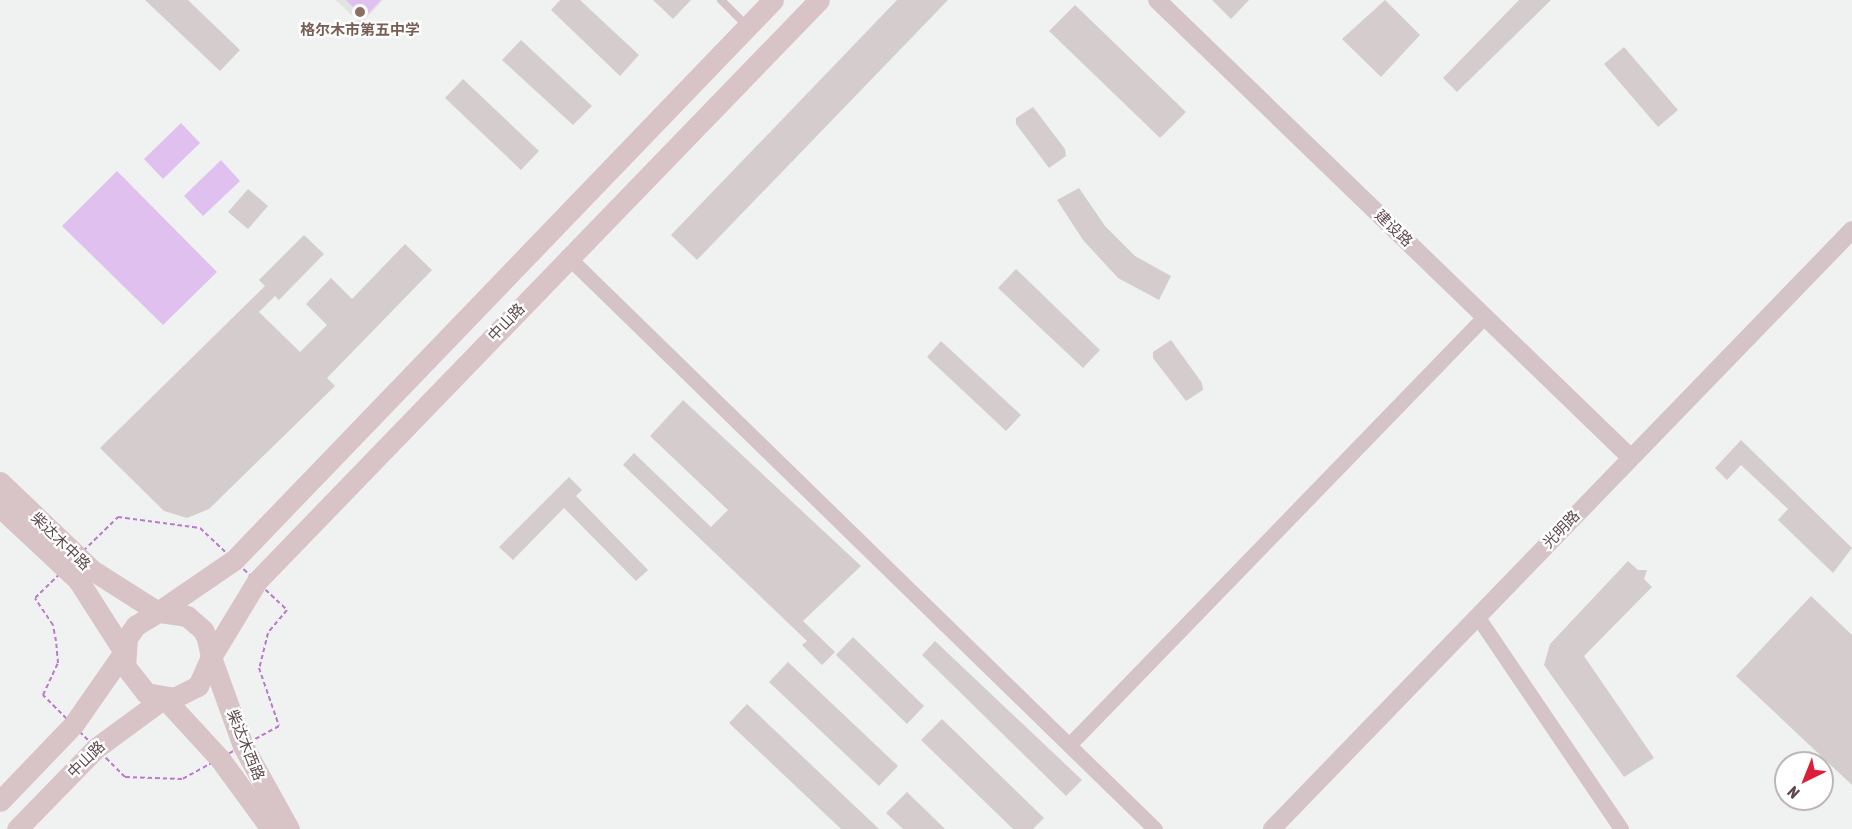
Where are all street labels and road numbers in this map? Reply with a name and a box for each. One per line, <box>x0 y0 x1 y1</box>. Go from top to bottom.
street label: 建设路 <box>1372 206 1416 250</box>
street label: 中山路 <box>484 300 528 344</box>
street label: 光明路 <box>1539 507 1583 551</box>
street label: 柴达木中路 <box>28 508 94 574</box>
street label: 柴达木西路 <box>224 707 268 783</box>
street label: 中山路 <box>64 737 108 781</box>

